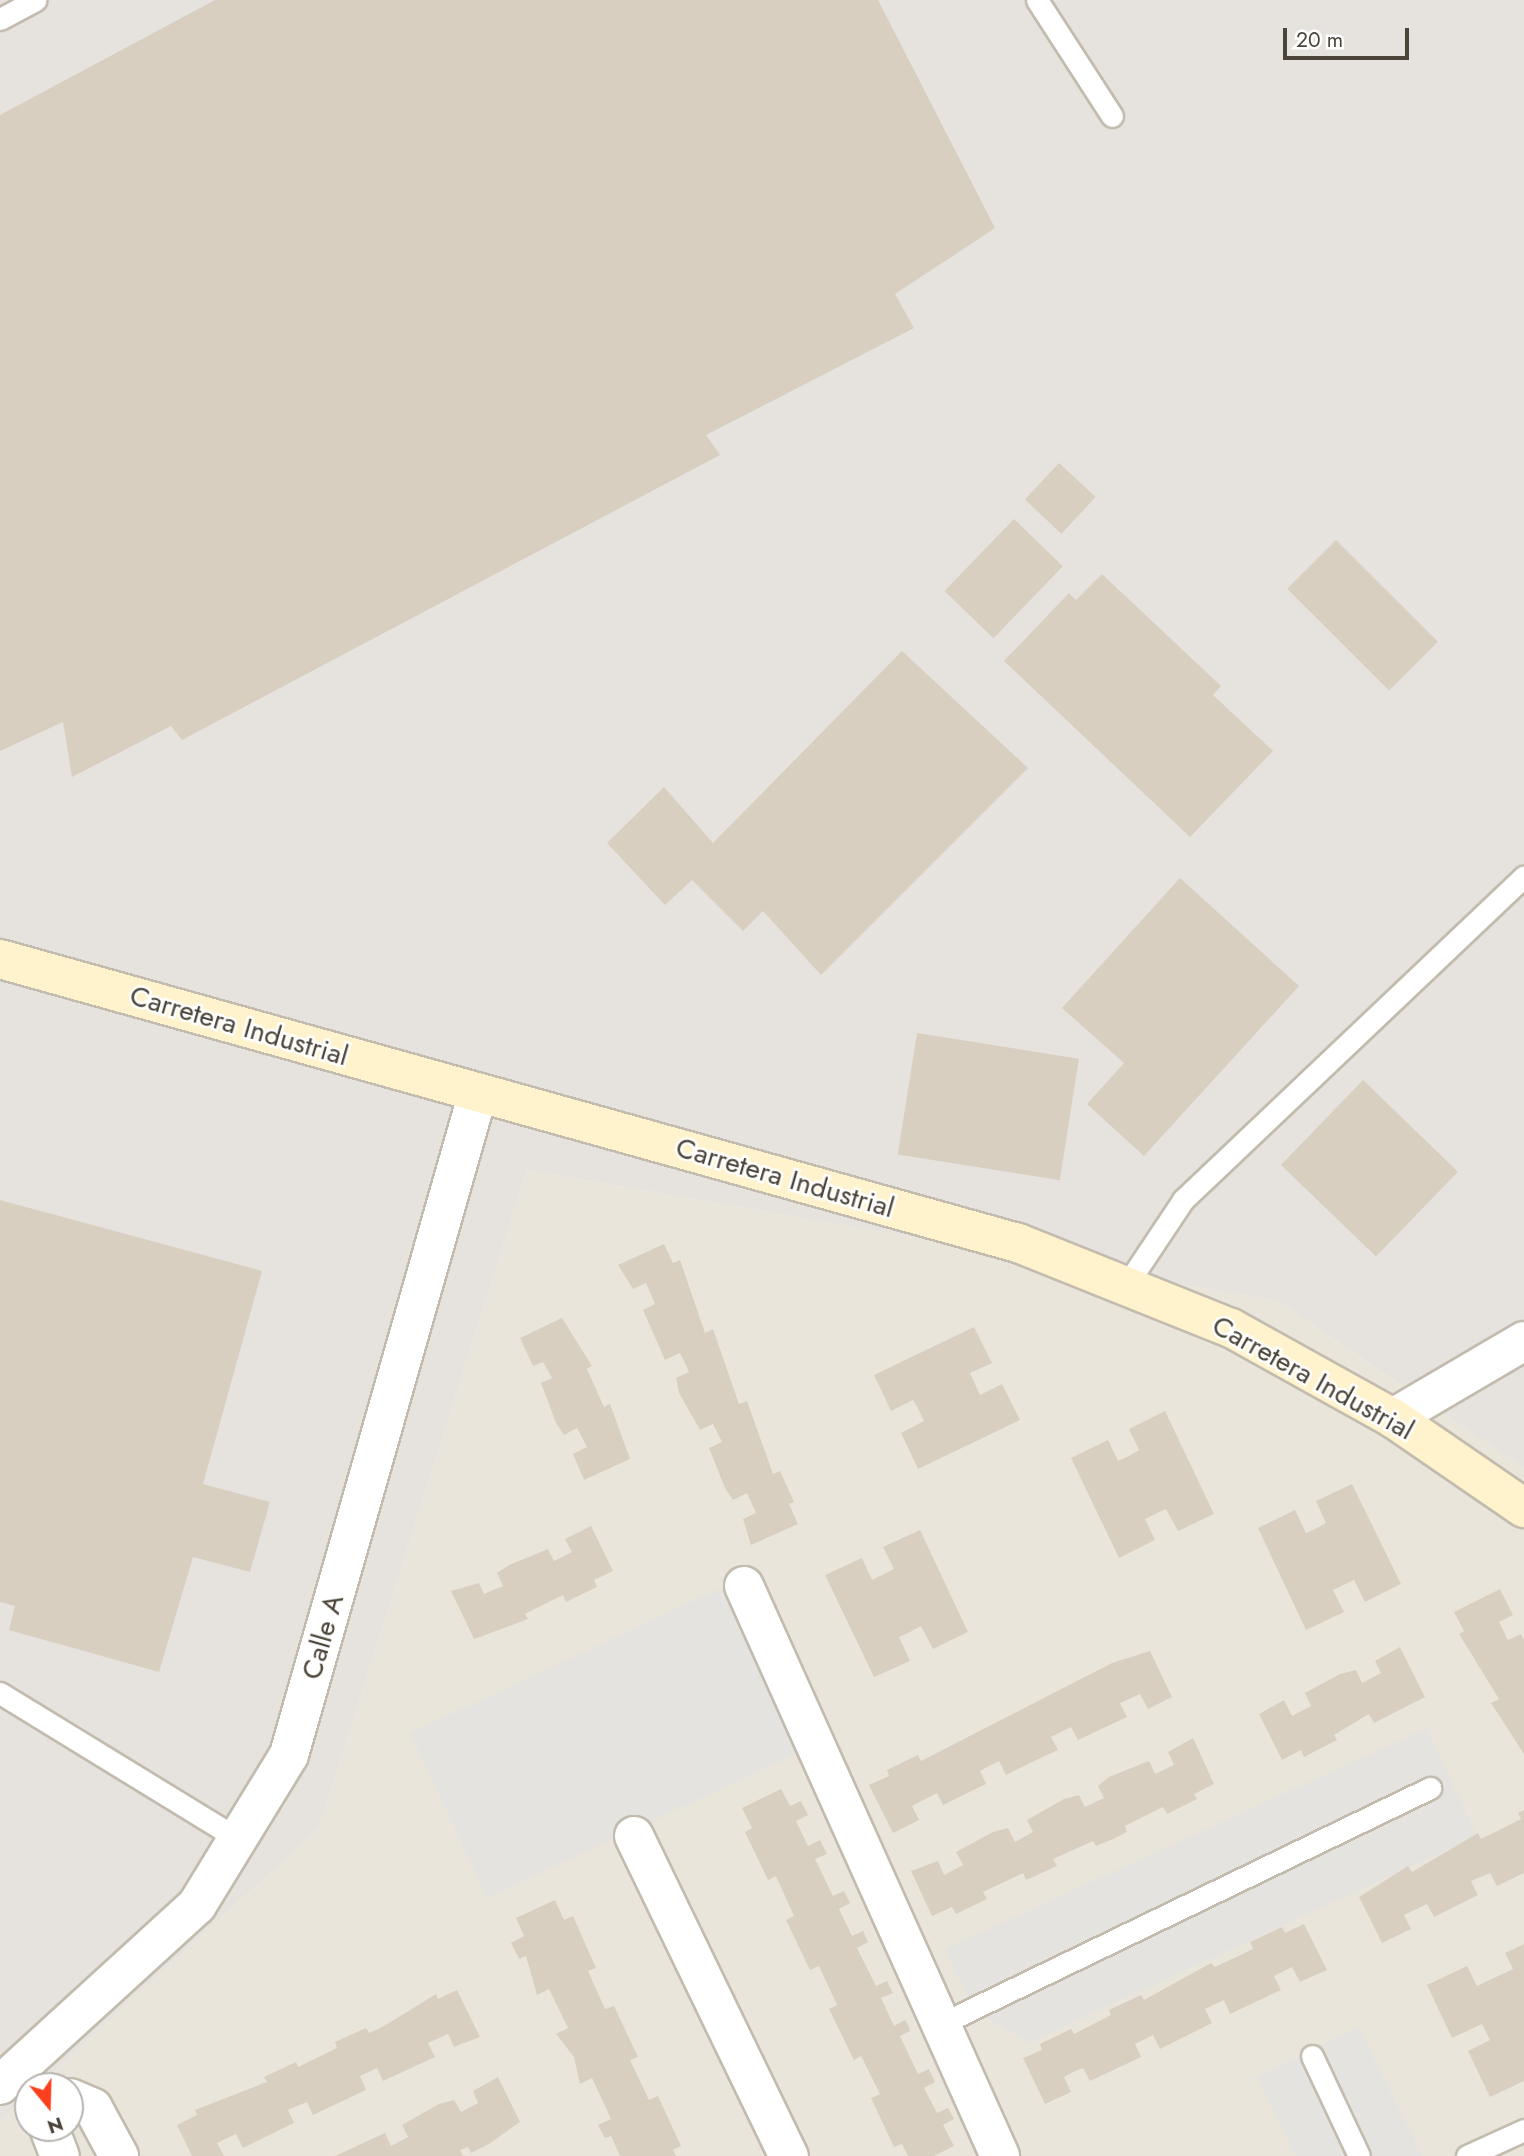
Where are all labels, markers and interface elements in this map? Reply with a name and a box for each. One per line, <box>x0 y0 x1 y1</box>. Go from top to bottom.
scale bar <box>1286 14 1412 58</box>
text: 20 m <box>1296 25 1343 55</box>
street label: Carretera Industrial <box>126 979 352 1073</box>
street label: Carretera Industrial <box>672 1131 898 1225</box>
street label: Carretera Industrial <box>1206 1309 1420 1447</box>
street label: Calle A <box>295 1591 351 1683</box>
north arrow <box>14 2072 84 2142</box>
text: N <box>44 2110 67 2141</box>

